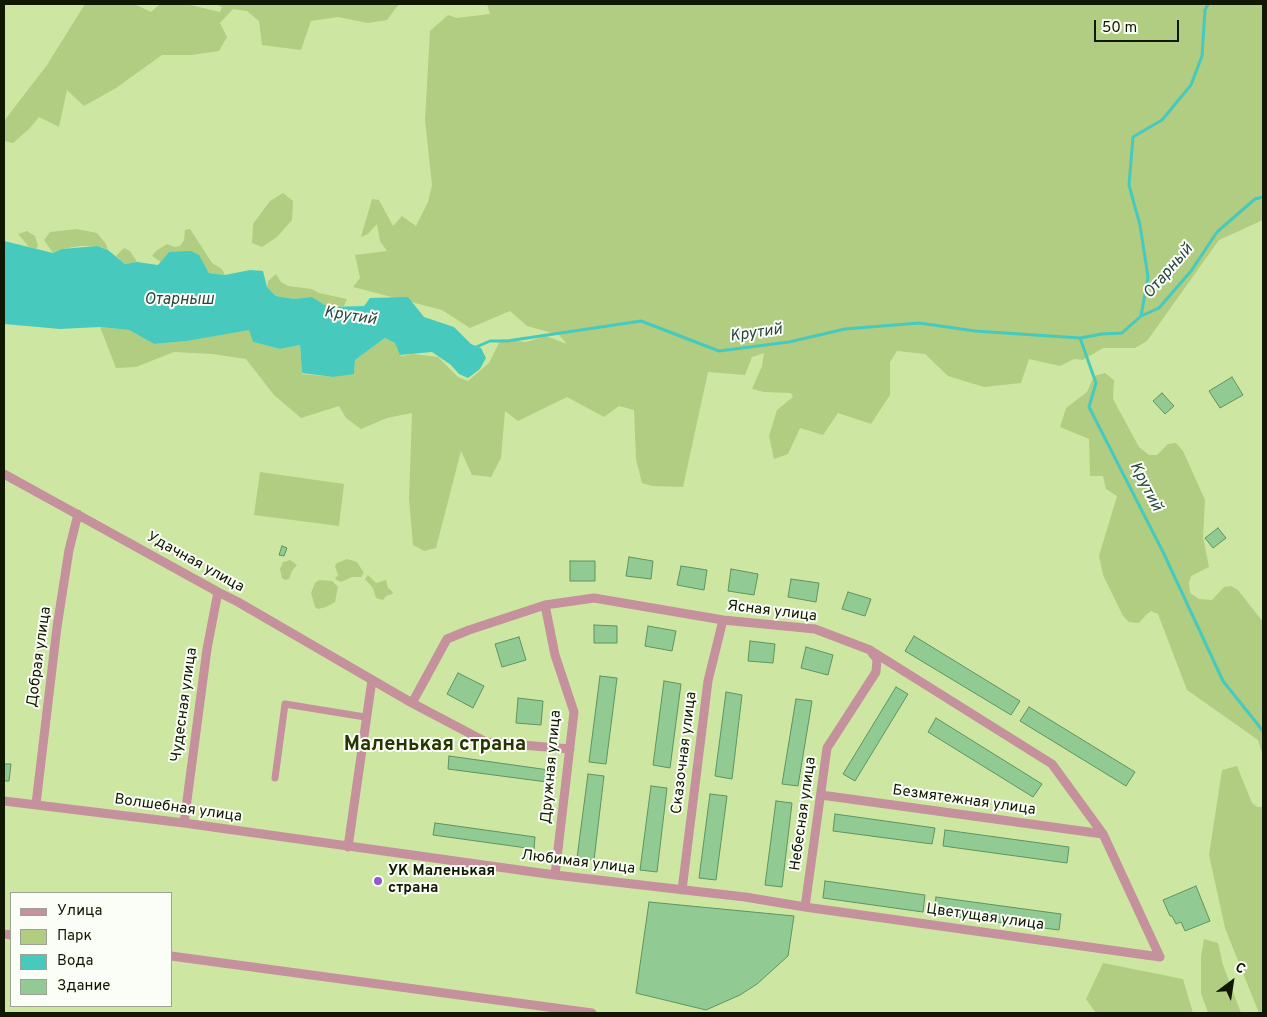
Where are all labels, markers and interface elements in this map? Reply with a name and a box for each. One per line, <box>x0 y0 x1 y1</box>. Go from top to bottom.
scale bar <box>1097 10 1182 42</box>
text: 50 m <box>1102 19 1137 38</box>
water label: Отарный <box>1140 241 1198 303</box>
water label: Отарныш <box>144 291 214 311</box>
water label: Крутий <box>323 303 377 331</box>
water label: Крутий <box>729 321 783 347</box>
water label: Крутий <box>1125 459 1165 515</box>
street label: Удачная улица <box>143 529 247 597</box>
street label: Ясная улица <box>726 598 818 626</box>
street label: Добрая улица <box>24 606 56 708</box>
street label: Чудесная улица <box>168 646 202 764</box>
street label: Сказочная улица <box>669 691 701 815</box>
street label: Дружная улица <box>538 709 566 825</box>
district label: Маленькая страна <box>344 734 526 758</box>
street label: Небесная улица <box>787 756 821 872</box>
street label: Безмятежная улица <box>891 782 1037 820</box>
street label: Волшебная улица <box>113 791 243 827</box>
street label: Любимая улица <box>520 847 636 879</box>
place label: УК Маленькая страна <box>388 863 495 898</box>
marker: УК Маленькая страна <box>372 875 384 887</box>
legend <box>10 892 172 1007</box>
street label: Цветущая улица <box>925 901 1045 935</box>
text: Улица <box>57 902 102 921</box>
text: Парк <box>57 927 92 946</box>
text: Вода <box>57 952 93 971</box>
north arrow <box>1207 957 1257 1007</box>
text: С <box>1232 959 1248 978</box>
text: Здание <box>57 977 110 996</box>

